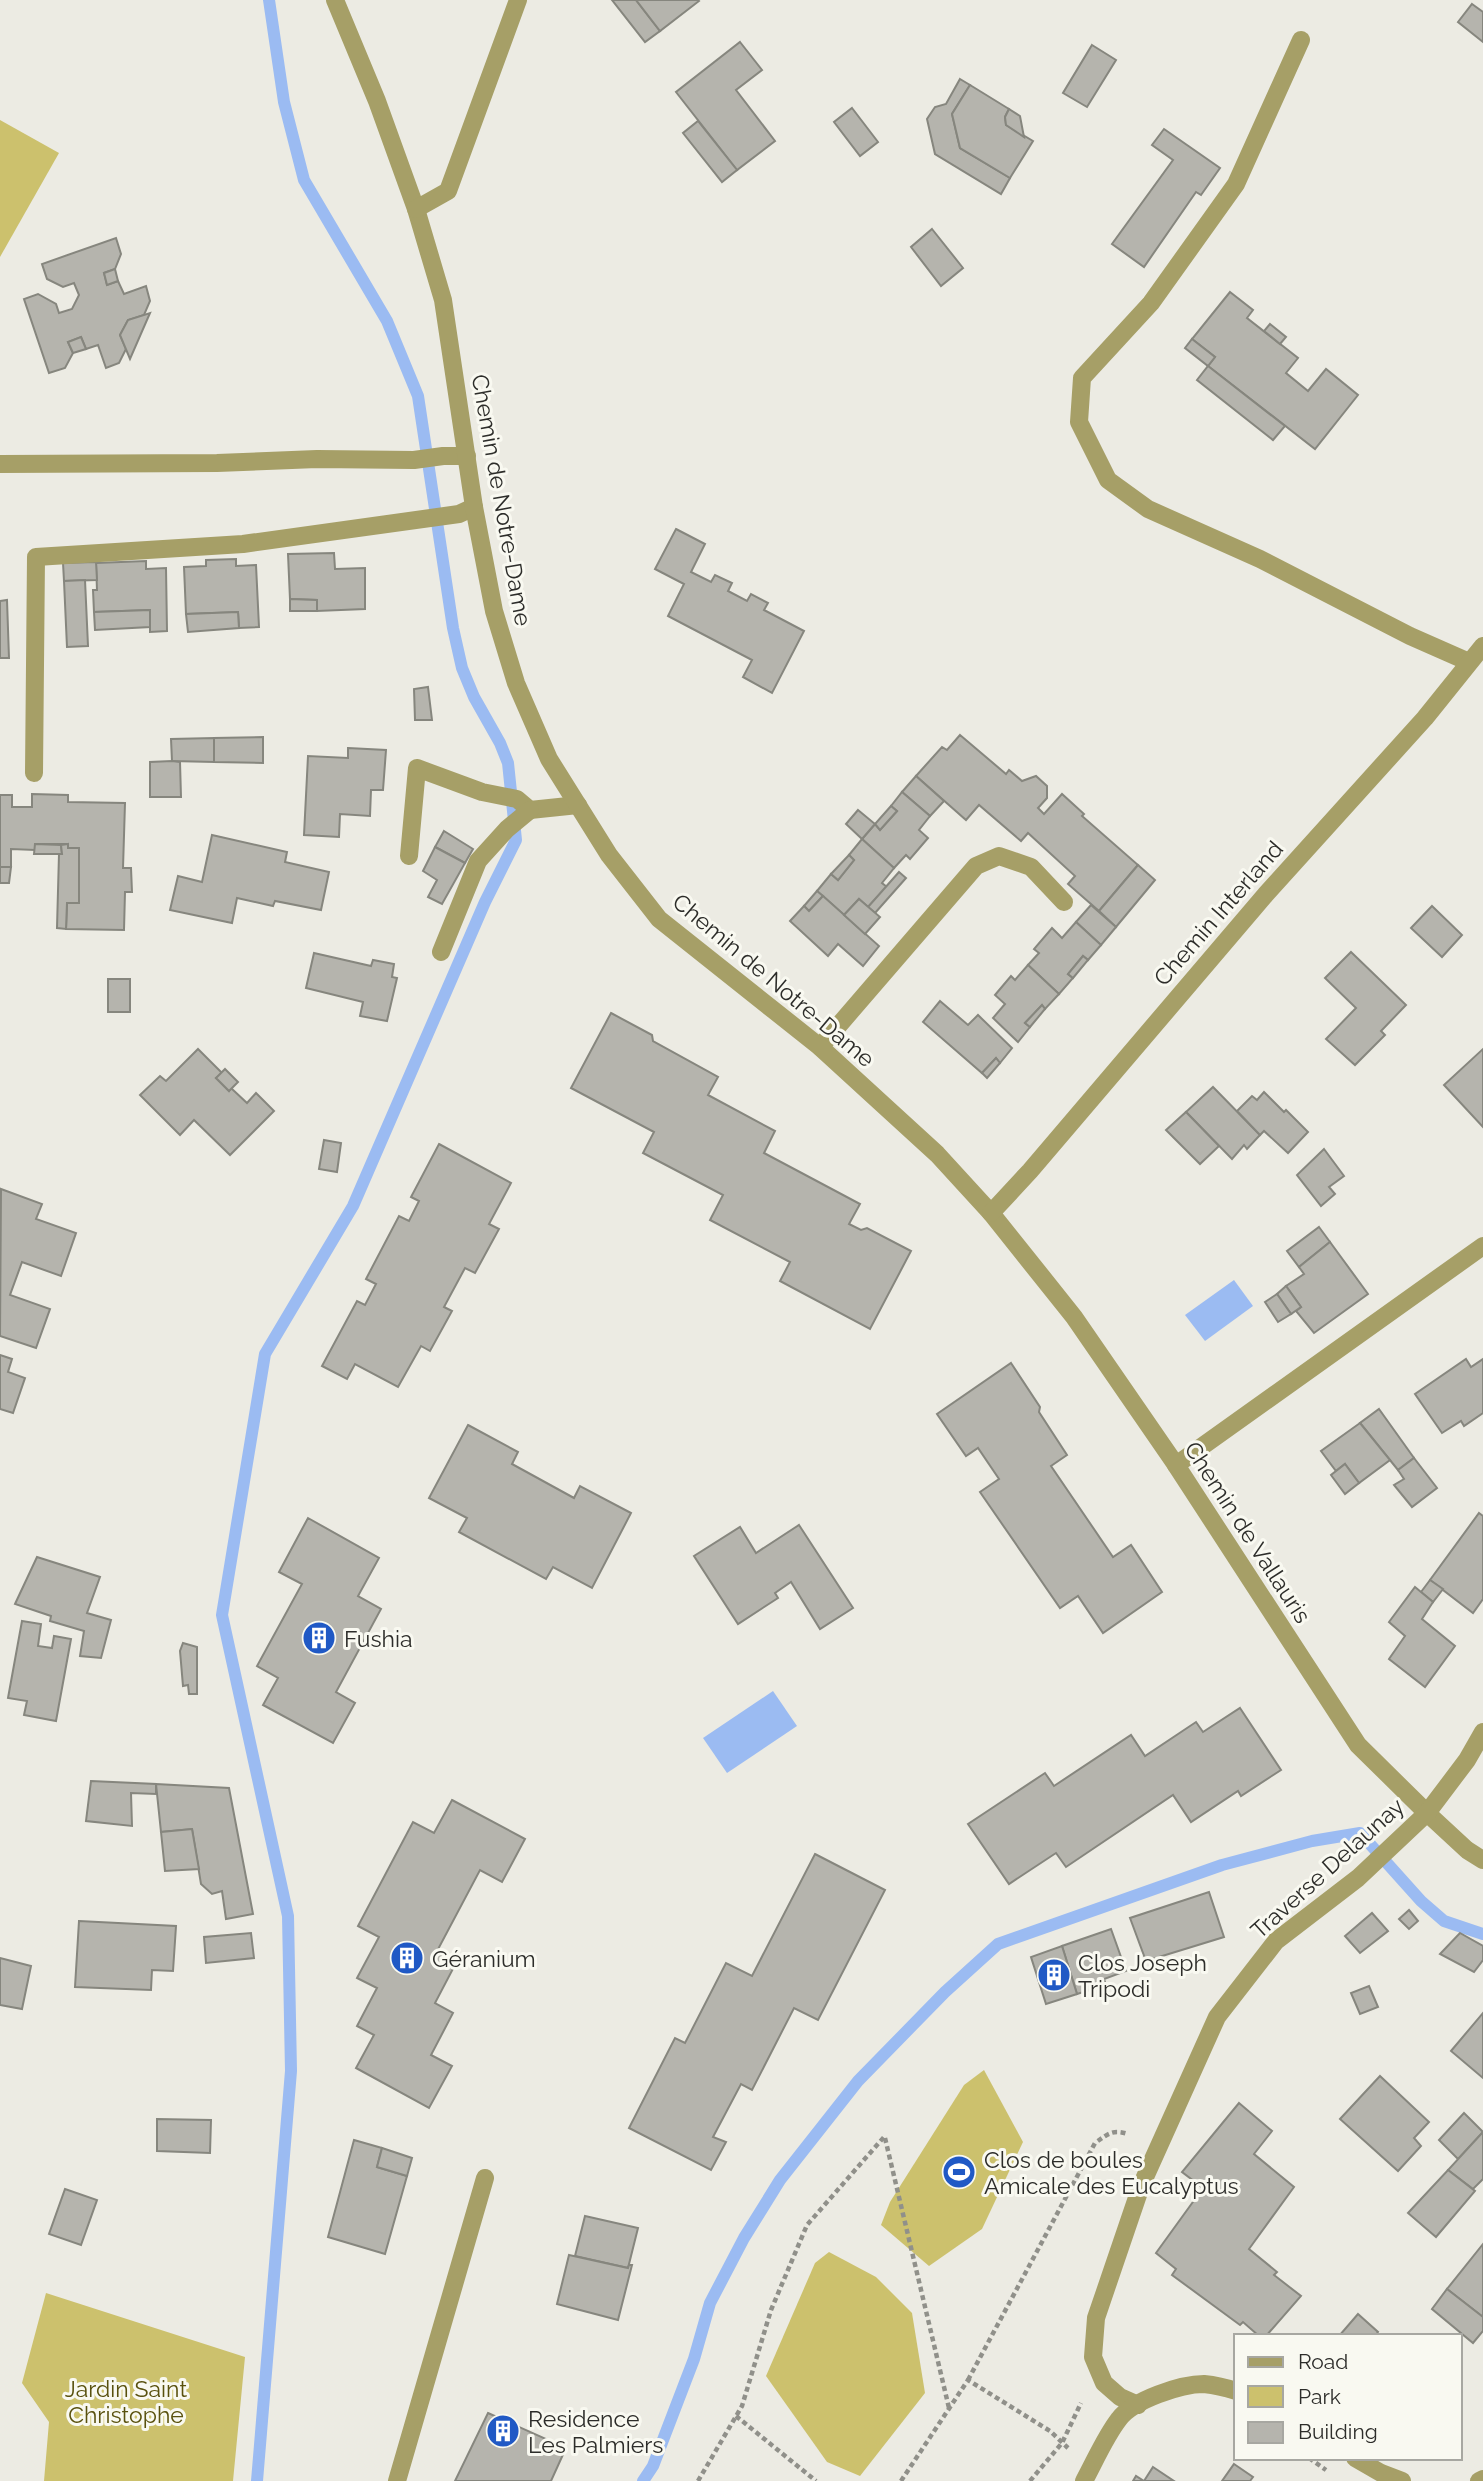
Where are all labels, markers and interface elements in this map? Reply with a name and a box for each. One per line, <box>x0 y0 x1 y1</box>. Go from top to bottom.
street label: Chemin de Notre-Dame <box>467 372 537 628</box>
street label: Chemin Interland <box>1148 835 1288 991</box>
street label: Chemin de Notre-Dame <box>668 888 880 1072</box>
street label: Chemin de Vallauris <box>1179 1436 1317 1628</box>
building icon: Fushia <box>300 1619 338 1657</box>
place label: Fushia <box>344 1625 413 1652</box>
street label: Traverse Delaunay <box>1245 1792 1409 1944</box>
building icon: Géranium <box>388 1939 426 1977</box>
place label: Géranium <box>432 1945 536 1972</box>
place label: Clos Joseph Tripodi <box>1078 1949 1207 2002</box>
building icon: Clos Joseph Tripodi <box>1035 1956 1073 1994</box>
place label: Clos de boules Amicale des Eucalyptus <box>984 2146 1239 2199</box>
sports icon: Clos de boules Amicale des Eucalyptus <box>940 2153 978 2191</box>
legend <box>1234 2334 1462 2460</box>
text: Road <box>1298 2349 1348 2374</box>
park label: Jardin Saint Christophe <box>65 2375 187 2428</box>
text: Park <box>1298 2384 1341 2409</box>
place label: Residence Les Palmiers <box>528 2405 663 2458</box>
building icon: Residence Les Palmiers <box>484 2412 522 2450</box>
text: Building <box>1298 2419 1378 2444</box>

